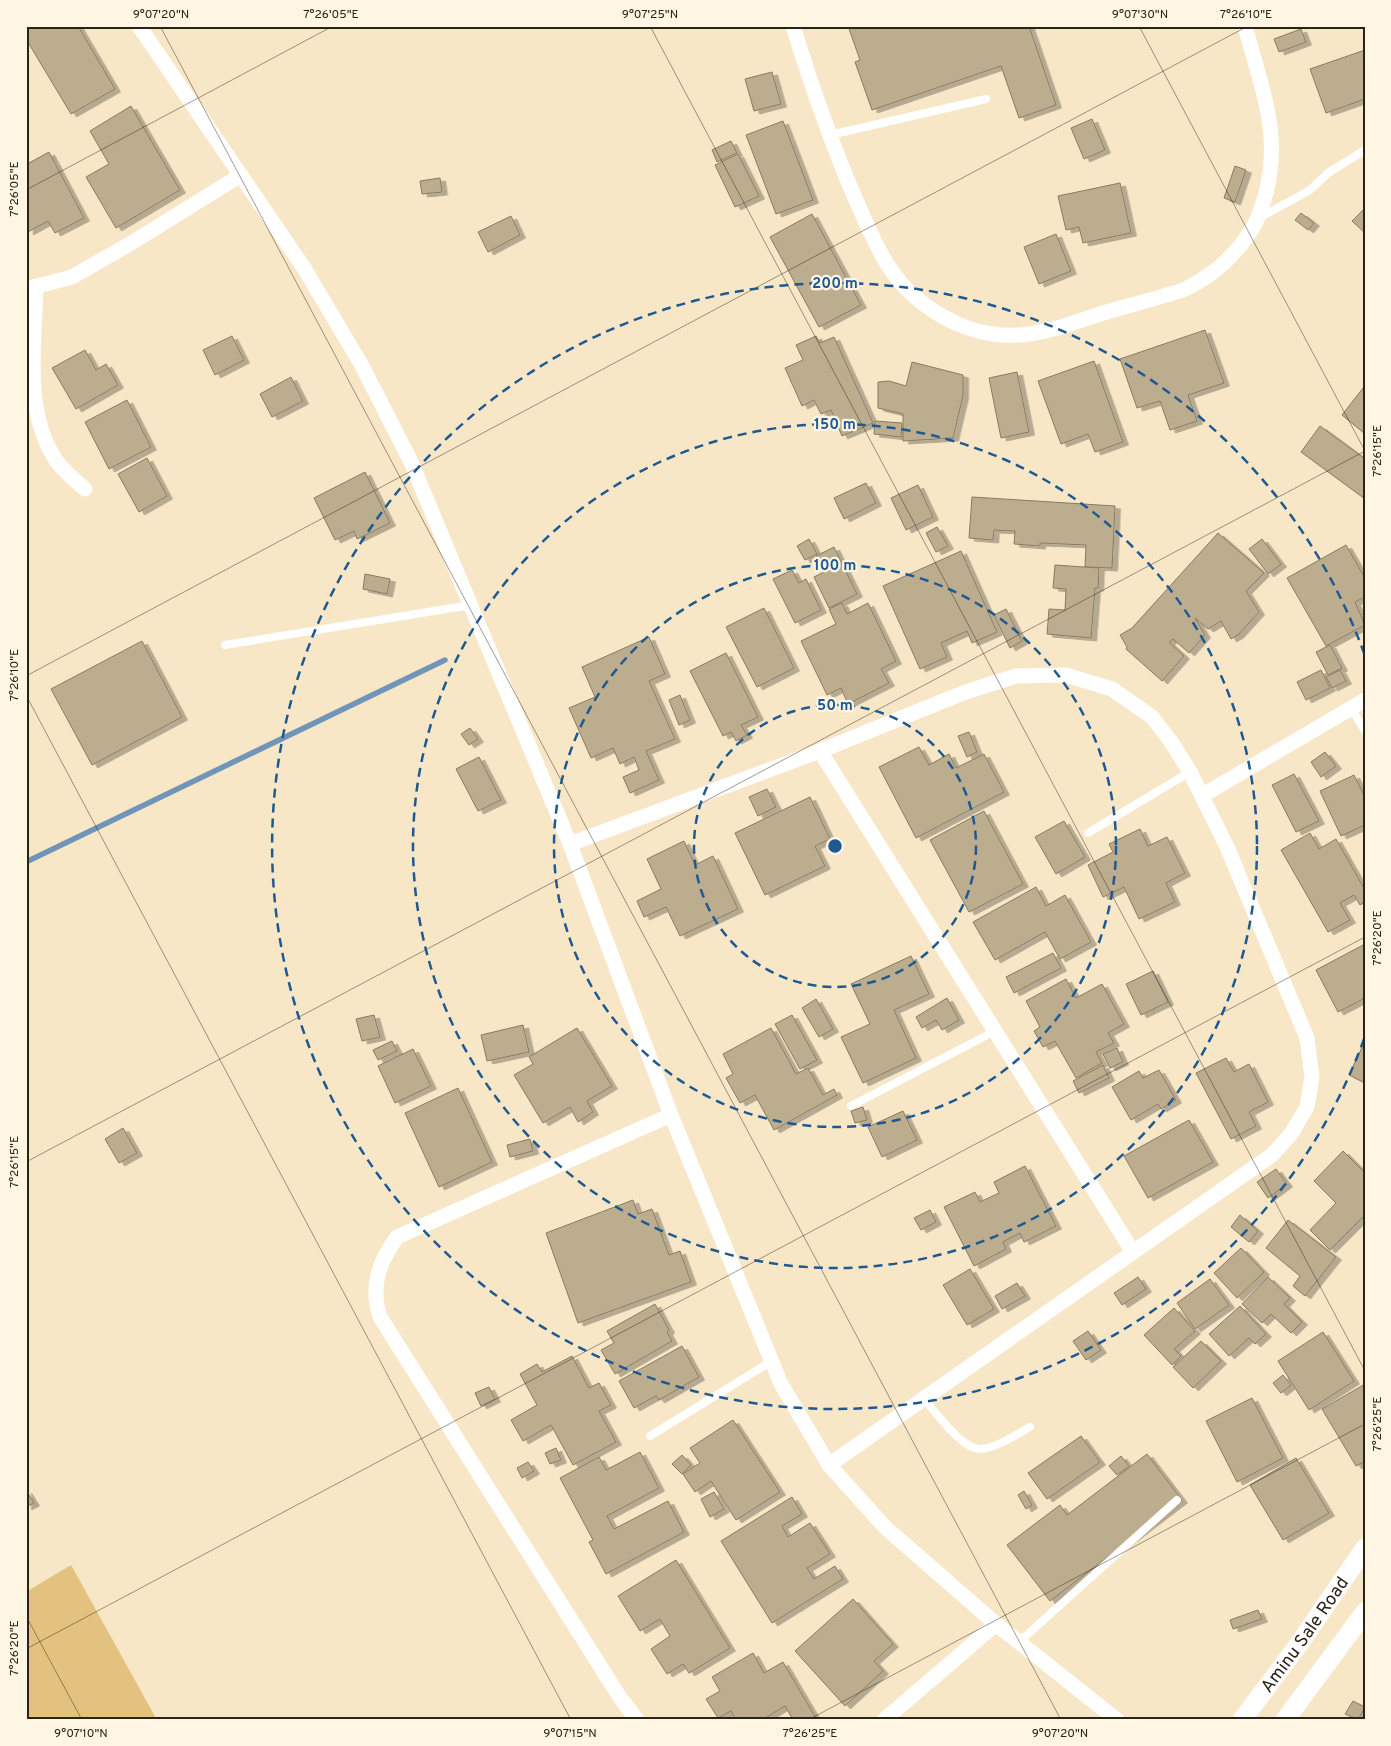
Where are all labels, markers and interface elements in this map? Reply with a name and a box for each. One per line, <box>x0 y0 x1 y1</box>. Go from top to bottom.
text: 9°07'20"N <box>133 7 189 23</box>
text: 7°26'05"E <box>303 7 359 23</box>
text: 9°07'25"N <box>622 7 678 23</box>
text: 9°07'30"N <box>1112 7 1168 23</box>
text: 7°26'10"E <box>1220 7 1272 23</box>
text: 7°26'05"E <box>7 161 23 217</box>
text: 200 m <box>812 275 858 294</box>
text: 150 m <box>814 416 856 435</box>
text: 7°26'15"E <box>1370 425 1386 477</box>
text: 100 m <box>814 557 856 576</box>
text: 7°26'10"E <box>7 649 23 701</box>
text: 50 m <box>817 697 853 716</box>
centre of rings <box>826 837 844 855</box>
text: 7°26'20"E <box>1370 910 1386 966</box>
text: 7°26'15"E <box>7 1136 23 1188</box>
text: 7°26'25"E <box>1370 1396 1386 1452</box>
street label: Aminu Sale Road <box>1256 1573 1355 1698</box>
text: 7°26'20"E <box>7 1620 23 1676</box>
text: 9°07'10"N <box>54 1726 108 1742</box>
text: 9°07'15"N <box>543 1726 597 1742</box>
text: 7°26'25"E <box>782 1726 838 1742</box>
text: 9°07'20"N <box>1032 1726 1088 1742</box>

